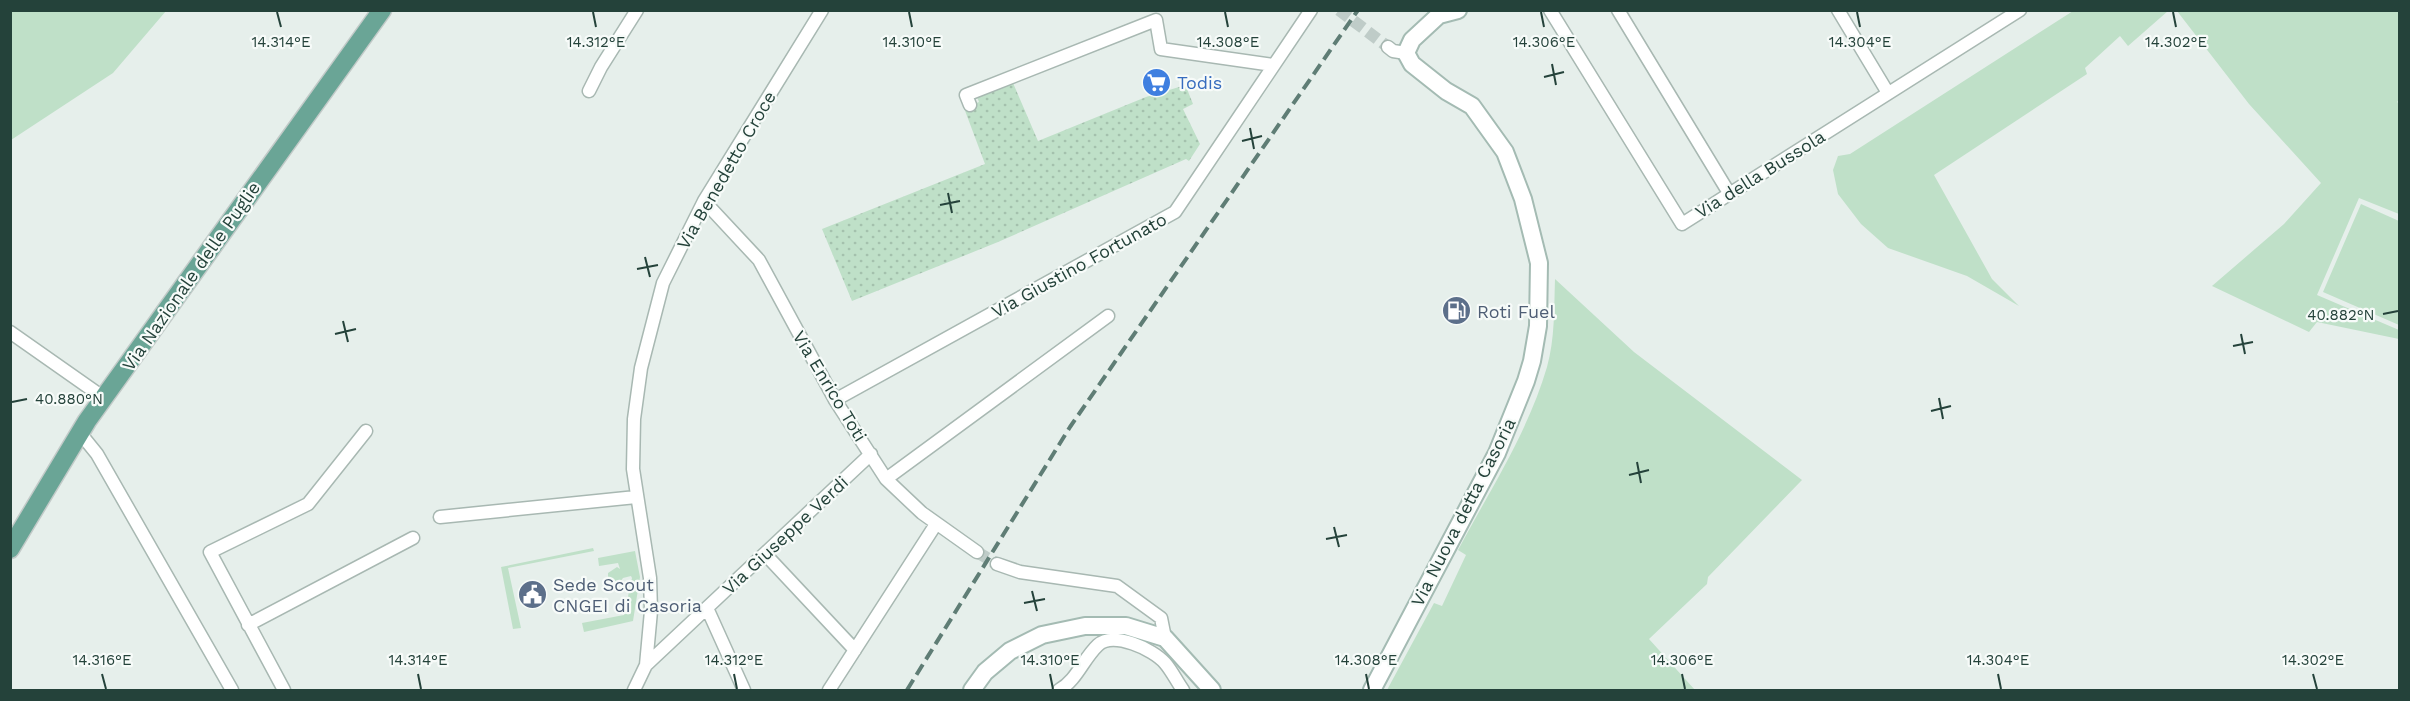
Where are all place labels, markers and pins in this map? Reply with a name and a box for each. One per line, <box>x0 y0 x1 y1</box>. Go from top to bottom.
supermarket icon: Todis <box>1140 66 1172 98</box>
place label: Todis <box>1177 72 1222 93</box>
fuel station icon: Roti Fuel <box>1440 295 1472 327</box>
place label: Roti Fuel <box>1477 301 1555 322</box>
place label: Sede Scout CNGEI di Casoria <box>553 574 702 616</box>
public building icon: Sede Scout CNGEI di Casoria <box>516 578 548 610</box>

